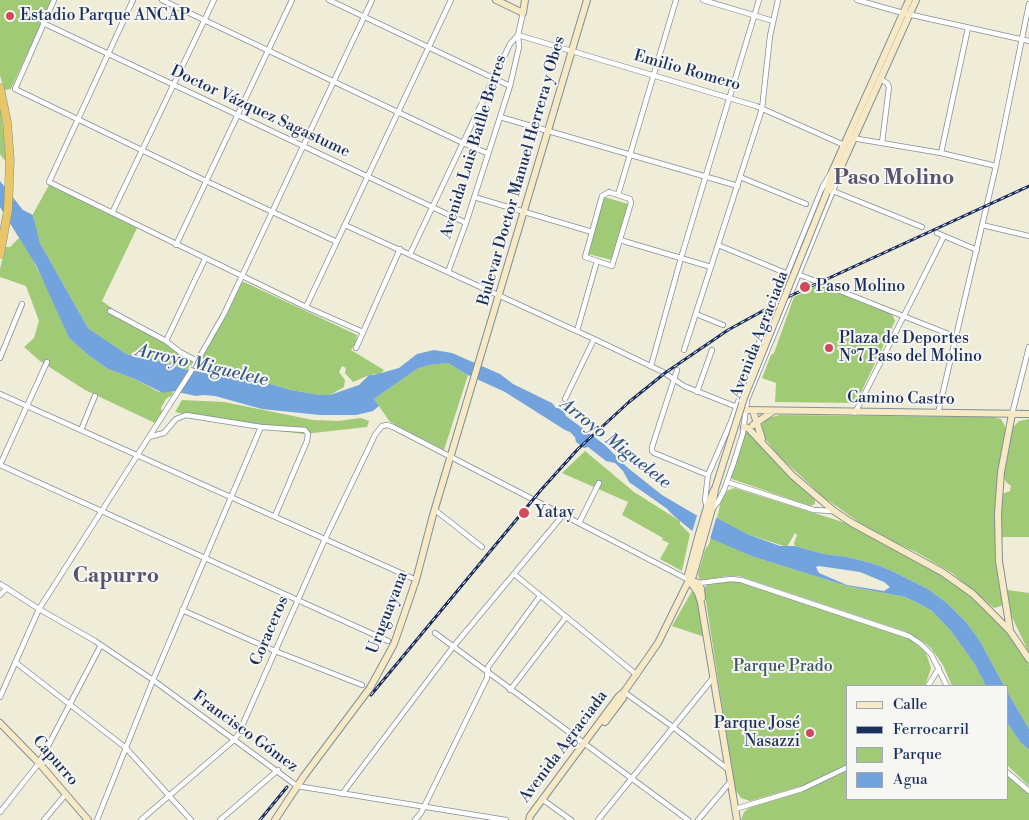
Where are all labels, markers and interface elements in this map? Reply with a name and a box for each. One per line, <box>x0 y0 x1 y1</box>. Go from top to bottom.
place label: Estadio Parque ANCAP <box>20 6 190 26</box>
marker: Estadio Parque ANCAP <box>4 10 16 22</box>
street label: Bulevar Doctor Manuel Herrera y Obes <box>474 34 570 308</box>
street label: Emilio Romero <box>631 47 743 95</box>
street label: Avenida Luis Batlle Berres <box>437 53 511 241</box>
street label: Doctor Vázquez Sagastume <box>167 62 353 162</box>
district label: Paso Molino <box>834 166 954 192</box>
street label: Avenida Agraciada <box>727 269 793 401</box>
place label: Paso Molino <box>816 277 905 297</box>
marker: Paso Molino <box>798 280 812 294</box>
place label: Plaza de Deportes Nº7 Paso del Molino <box>839 329 982 367</box>
water label: Arroyo Miguelete <box>134 340 270 392</box>
marker: Plaza de Deportes Nº7 Paso del Molino <box>823 342 835 354</box>
street label: Camino Castro <box>847 388 955 410</box>
water label: Arroyo Miguelete <box>555 394 675 494</box>
place label: Yatay <box>535 503 574 523</box>
marker: Yatay <box>517 506 531 520</box>
district label: Capurro <box>73 564 159 590</box>
street label: Uruguayana <box>363 569 413 657</box>
street label: Coraceros <box>247 593 293 669</box>
park label: Parque Prado <box>733 657 833 677</box>
legend <box>846 685 1009 800</box>
street label: Francisco Gómez <box>188 687 302 777</box>
street label: Avenida Agraciada <box>516 687 612 807</box>
text: Calle <box>893 695 927 714</box>
place label: Parque José Nasazzi <box>714 714 800 752</box>
text: Ferrocarril <box>893 720 969 739</box>
marker: Parque José Nasazzi <box>804 727 816 739</box>
street label: Capurro <box>28 732 82 790</box>
text: Parque <box>893 745 942 764</box>
text: Agua <box>893 770 928 789</box>

